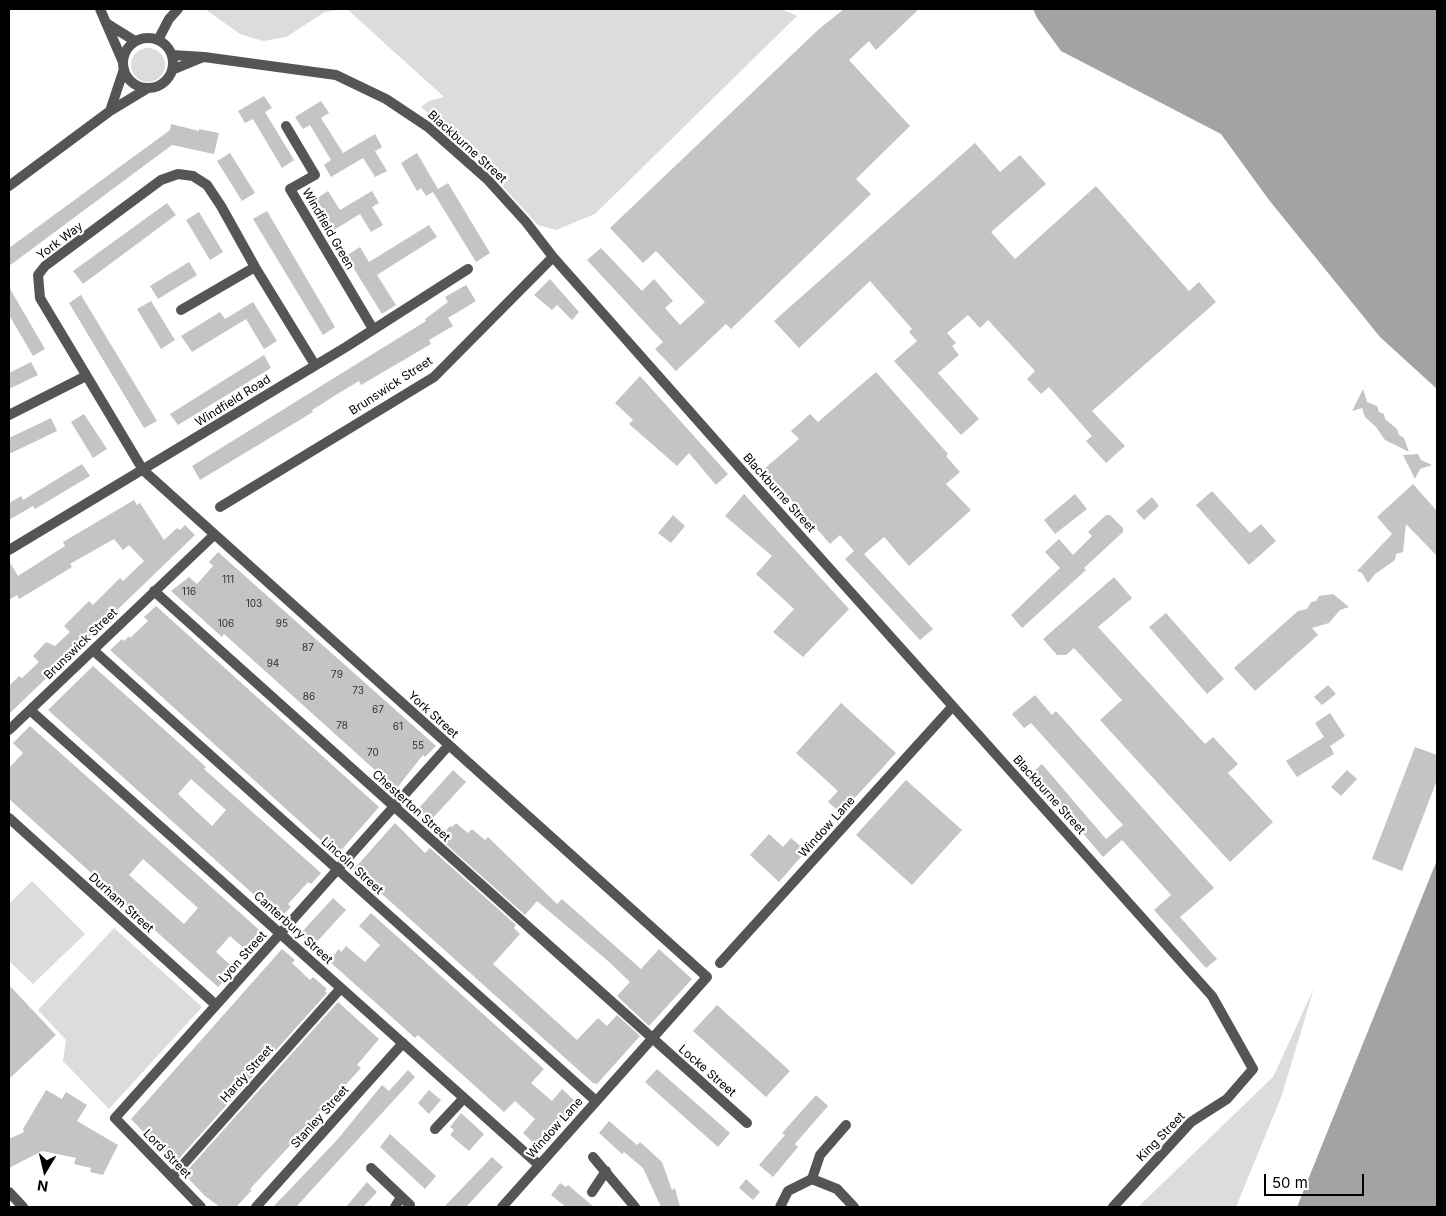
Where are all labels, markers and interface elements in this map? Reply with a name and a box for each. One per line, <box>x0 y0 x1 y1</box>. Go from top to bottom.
street label: Blackburne Street <box>425 108 509 186</box>
street label: Windfield Green <box>299 186 357 272</box>
street label: York Way <box>34 219 86 263</box>
street label: Brunswick Street <box>347 354 435 418</box>
street label: Windfield Road <box>193 372 273 430</box>
street label: Blackburne Street <box>740 451 818 535</box>
house number: 111 <box>222 574 234 586</box>
house number: 116 <box>182 586 196 598</box>
house number: 103 <box>246 598 262 610</box>
street label: Brunswick Street <box>41 605 121 683</box>
house number: 106 <box>218 618 234 630</box>
house number: 95 <box>276 618 288 630</box>
house number: 87 <box>302 642 314 654</box>
house number: 94 <box>267 658 279 670</box>
house number: 79 <box>331 669 343 681</box>
house number: 73 <box>352 685 364 697</box>
street label: York Street <box>405 689 461 741</box>
house number: 86 <box>303 691 315 703</box>
house number: 67 <box>372 704 384 716</box>
house number: 78 <box>336 720 348 732</box>
house number: 61 <box>393 721 403 733</box>
house number: 55 <box>412 740 424 752</box>
house number: 70 <box>367 747 379 759</box>
street label: Blackburne Street <box>1010 753 1088 837</box>
street label: Chesterton Street <box>369 767 453 845</box>
street label: Window Lane <box>796 794 858 860</box>
street label: Lincoln Street <box>318 835 386 897</box>
street label: Durham Street <box>86 870 156 936</box>
street label: Canterbury Street <box>251 889 335 967</box>
street label: Lyon Street <box>216 928 270 986</box>
street label: Locke Street <box>675 1042 739 1100</box>
street label: Hardy Street <box>218 1043 276 1105</box>
street label: Stanley Street <box>288 1083 352 1151</box>
street label: Window Lane <box>524 1095 586 1161</box>
street label: King Street <box>1134 1109 1188 1165</box>
street label: Lord Street <box>140 1126 194 1182</box>
north arrow <box>20 1146 70 1196</box>
scale bar <box>1266 1164 1366 1196</box>
text: 50 m <box>1272 1173 1308 1192</box>
text: N <box>36 1177 49 1196</box>

